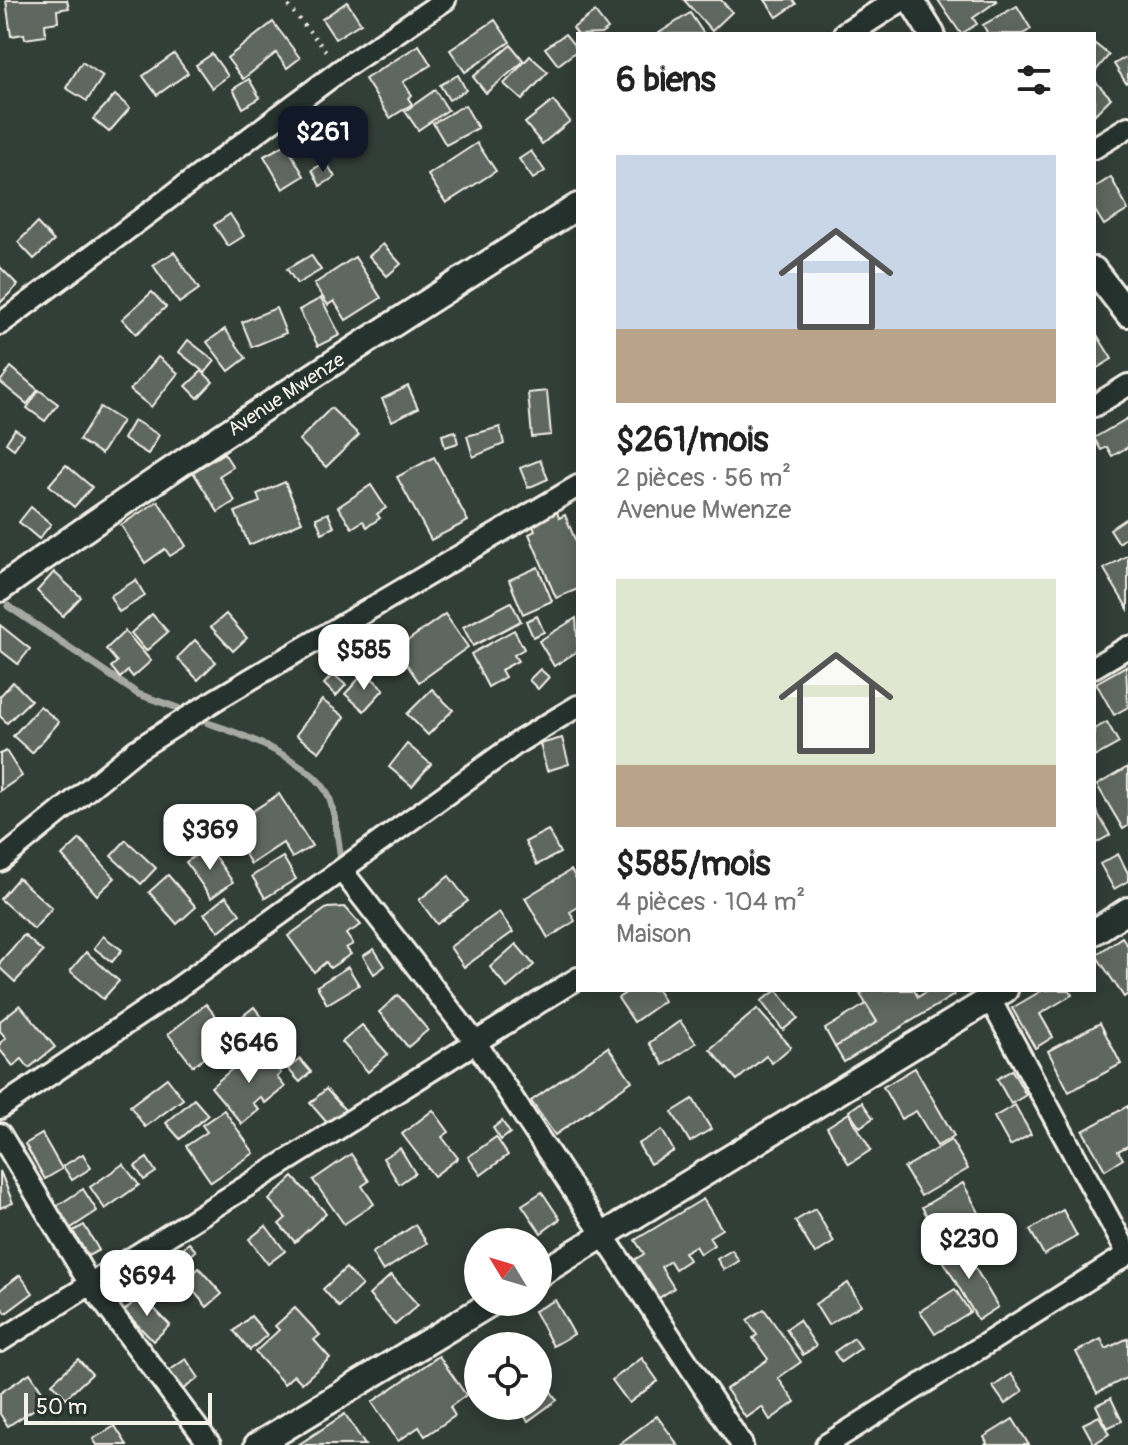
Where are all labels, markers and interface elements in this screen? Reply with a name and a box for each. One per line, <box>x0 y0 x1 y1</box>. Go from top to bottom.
icon: filters <box>1012 58 1056 102</box>
text: 6 biens <box>616 59 716 102</box>
pin: $261 <box>276 106 370 174</box>
text: $261 <box>296 116 350 148</box>
icon: home <box>764 207 908 351</box>
street label: Avenue Mwenze <box>222 346 349 441</box>
text: $261/mois <box>616 419 768 462</box>
text: 2 pièces · 56 m² <box>616 462 791 494</box>
text: Avenue Mwenze <box>616 494 791 526</box>
pin: $585 <box>317 624 411 692</box>
icon: home <box>764 631 908 775</box>
text: $585 <box>336 634 392 666</box>
pin: $369 <box>163 804 257 872</box>
text: $369 <box>181 814 239 846</box>
text: $585/mois <box>616 843 770 886</box>
text: 4 pièces · 104 m² <box>616 886 805 918</box>
text: Maison <box>616 918 691 950</box>
pin: $646 <box>202 1017 296 1085</box>
text: $646 <box>219 1027 279 1059</box>
pin: $230 <box>922 1213 1016 1281</box>
text: $230 <box>939 1223 999 1255</box>
north arrow <box>464 1228 552 1316</box>
map controls <box>464 1228 552 1420</box>
pin: $694 <box>100 1250 194 1318</box>
text: $694 <box>118 1260 176 1292</box>
button: locate <box>464 1332 552 1420</box>
scale bar <box>24 1389 212 1425</box>
text: 50 m <box>36 1393 87 1421</box>

